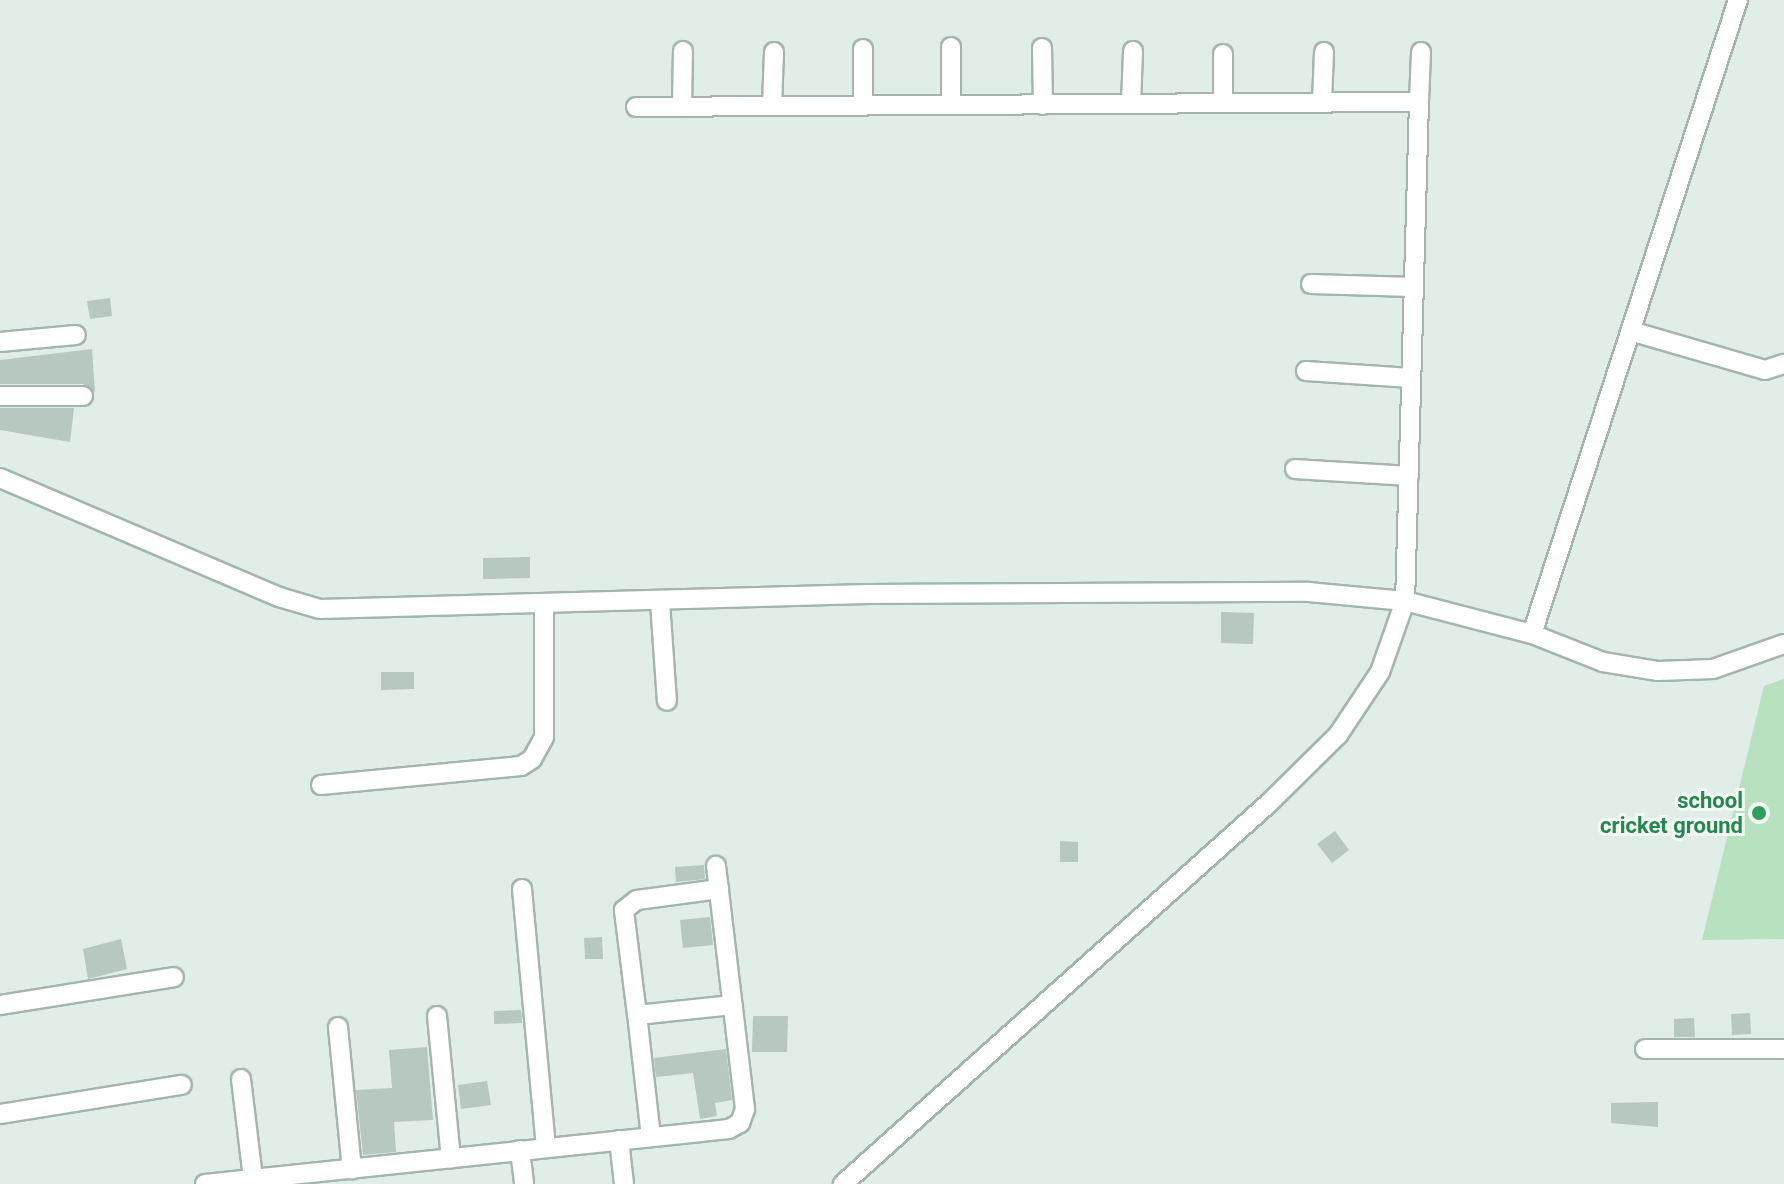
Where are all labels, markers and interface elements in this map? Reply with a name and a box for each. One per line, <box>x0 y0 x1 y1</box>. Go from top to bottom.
place label: school cricket ground <box>1600 787 1743 838</box>
marker: school cricket ground <box>1750 804 1768 822</box>

